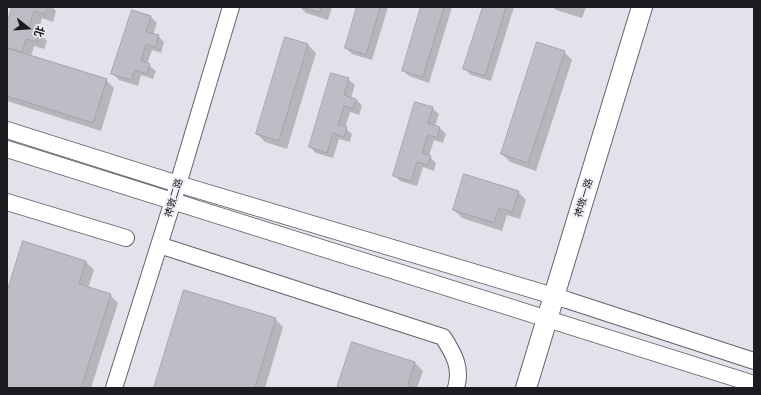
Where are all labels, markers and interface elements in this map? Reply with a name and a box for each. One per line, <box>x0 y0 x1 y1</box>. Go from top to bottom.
north arrow <box>8 8 48 48</box>
text: 北 <box>31 24 48 39</box>
street label: 神敦二路 <box>162 177 186 219</box>
street label: 神墩一路 <box>572 177 596 219</box>

